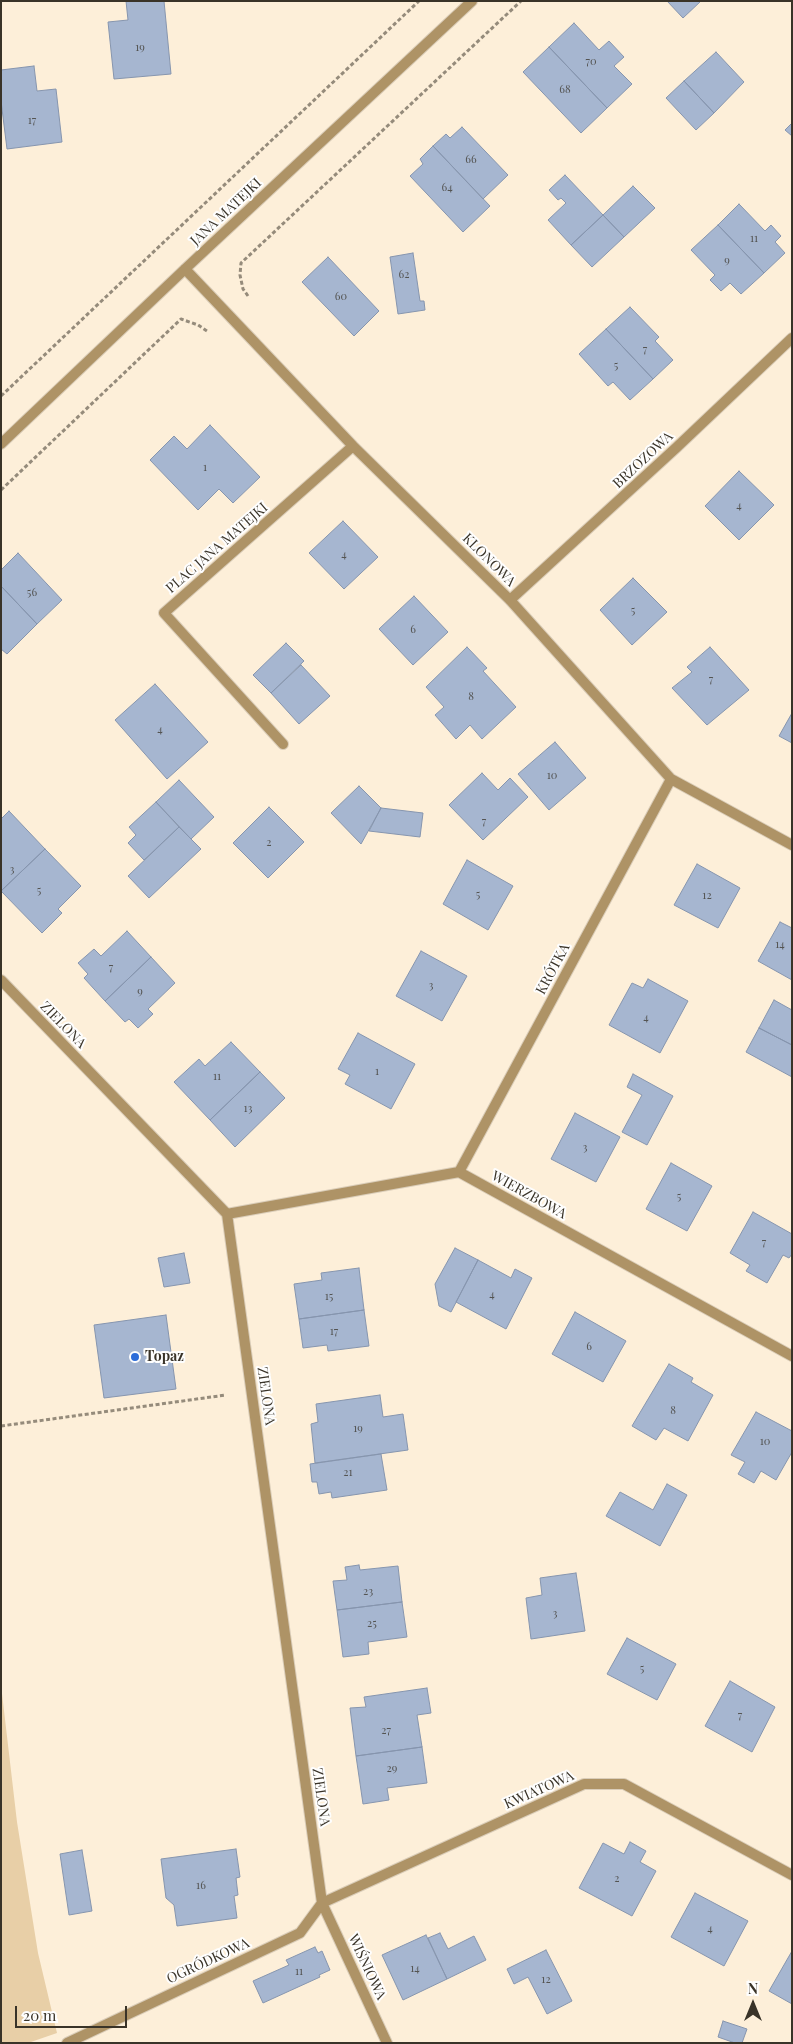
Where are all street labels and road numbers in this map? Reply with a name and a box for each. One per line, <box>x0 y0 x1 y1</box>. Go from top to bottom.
street label: JANA MATEJKI <box>187 175 265 249</box>
street label: BRZOZOWA <box>610 428 676 492</box>
street label: PLAC JANA MATEJKI <box>163 499 271 597</box>
street label: KLONOWA <box>459 530 519 590</box>
street label: KRÓTKA <box>533 941 573 997</box>
street label: ZIELONA <box>37 998 89 1052</box>
street label: WIERZBOWA <box>489 1168 569 1222</box>
street label: ZIELONA <box>254 1366 278 1426</box>
street label: ZIELONA <box>309 1767 333 1827</box>
street label: KWIATOWA <box>502 1767 576 1813</box>
street label: WIŚNIOWA <box>345 1932 389 2002</box>
street label: OGRÓDKOWA <box>164 1935 252 1987</box>

